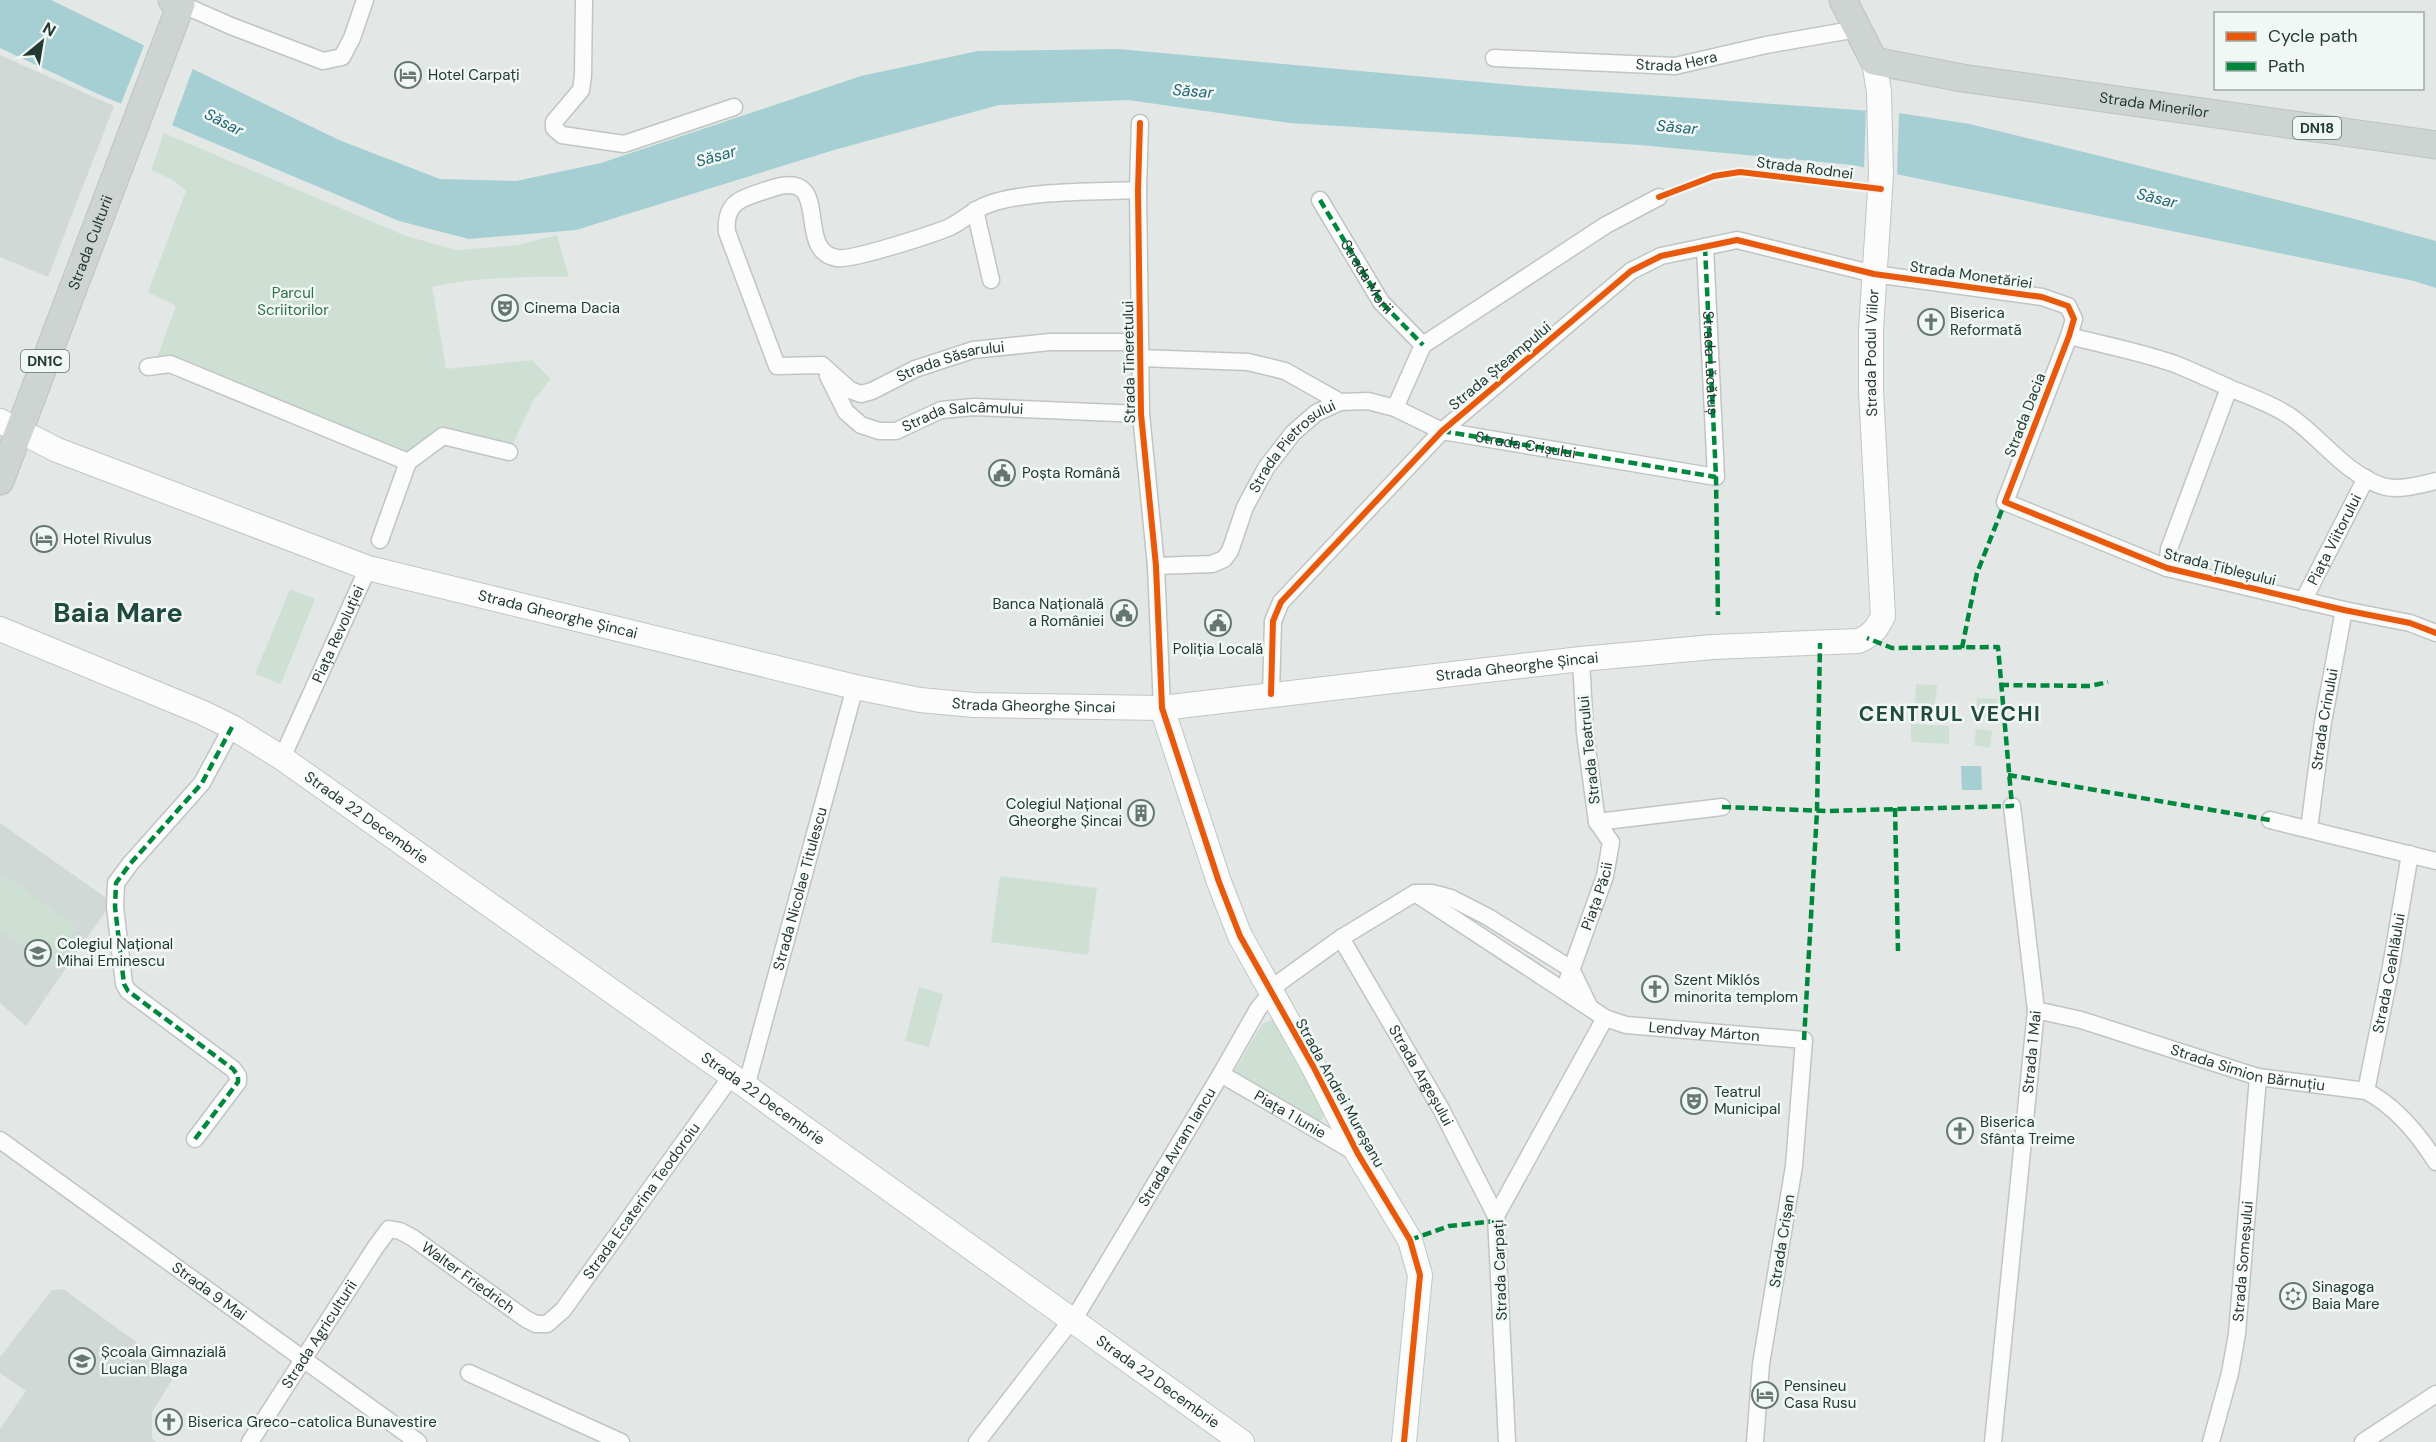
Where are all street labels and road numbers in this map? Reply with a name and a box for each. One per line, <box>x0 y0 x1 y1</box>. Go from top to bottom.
street label: Strada Hera <box>1635 47 1719 76</box>
street label: Strada Minerilor <box>2098 88 2210 123</box>
road number: DN18 <box>2293 117 2341 139</box>
street label: Strada Rodnei <box>1755 152 1855 184</box>
street label: Strada Culturii <box>63 192 118 293</box>
street label: Strada Morii <box>1336 236 1397 318</box>
street label: Strada Monetăriei <box>1908 257 2034 293</box>
street label: Strada Podul Viilor <box>1861 288 1884 417</box>
street label: Strada Tineretului <box>1118 301 1140 423</box>
street label: Strada Lăcătuș <box>1698 310 1723 416</box>
street label: Strada Șteampului <box>1445 317 1555 415</box>
street label: Strada Săsarului <box>893 337 1005 387</box>
road number: DN1C <box>21 350 69 372</box>
street label: Strada Dacia <box>2000 370 2050 460</box>
street label: Strada Pietrosului <box>1244 395 1339 496</box>
street label: Strada Salcâmului <box>899 397 1024 437</box>
street label: Strada Crișului <box>1474 427 1577 463</box>
street label: Piața Viitorului <box>2303 491 2366 589</box>
street label: Strada Țibleșului <box>2162 543 2278 591</box>
street label: Piața Revoluției <box>307 582 369 686</box>
street label: Strada Gheorghe Șincai <box>476 585 640 644</box>
street label: Strada Gheorghe Șincai <box>1435 647 1599 686</box>
street label: Strada Crinului <box>2307 667 2343 771</box>
street label: Strada Gheorghe Șincai <box>951 693 1116 717</box>
street label: Strada Teatrului <box>1573 695 1605 805</box>
street label: Strada 22 Decembrie <box>300 767 432 868</box>
street label: Strada Nicolae Titulescu <box>768 805 832 973</box>
street label: Piața Păcii <box>1576 861 1617 933</box>
street label: Strada Ceahlăului <box>2368 912 2410 1035</box>
street label: Strada 1 Mai <box>2018 1010 2046 1094</box>
street label: Strada Andrei Mureșanu <box>1291 1015 1389 1171</box>
street label: Lendvay Márton <box>1648 1017 1761 1046</box>
street label: Strada Argeșului <box>1384 1021 1458 1129</box>
street label: Strada Simion Bărnuțiu <box>2168 1039 2326 1096</box>
street label: Strada 22 Decembrie <box>697 1047 829 1150</box>
street label: Strada Avram Iancu <box>1134 1084 1221 1210</box>
street label: Piața 1 Iunie <box>1251 1086 1330 1143</box>
street label: Strada Ecaterina Teodoroiu <box>578 1119 705 1283</box>
street label: Strada Crișan <box>1765 1193 1799 1289</box>
street label: Strada Someșului <box>2228 1200 2258 1323</box>
street label: Strada Carpați <box>1488 1219 1512 1321</box>
street label: Walter Friedrich <box>417 1237 519 1318</box>
street label: Strada 9 Mai <box>168 1257 251 1325</box>
street label: Strada Agriculturii <box>277 1276 362 1392</box>
street label: Strada 22 Decembrie <box>1092 1331 1224 1433</box>

